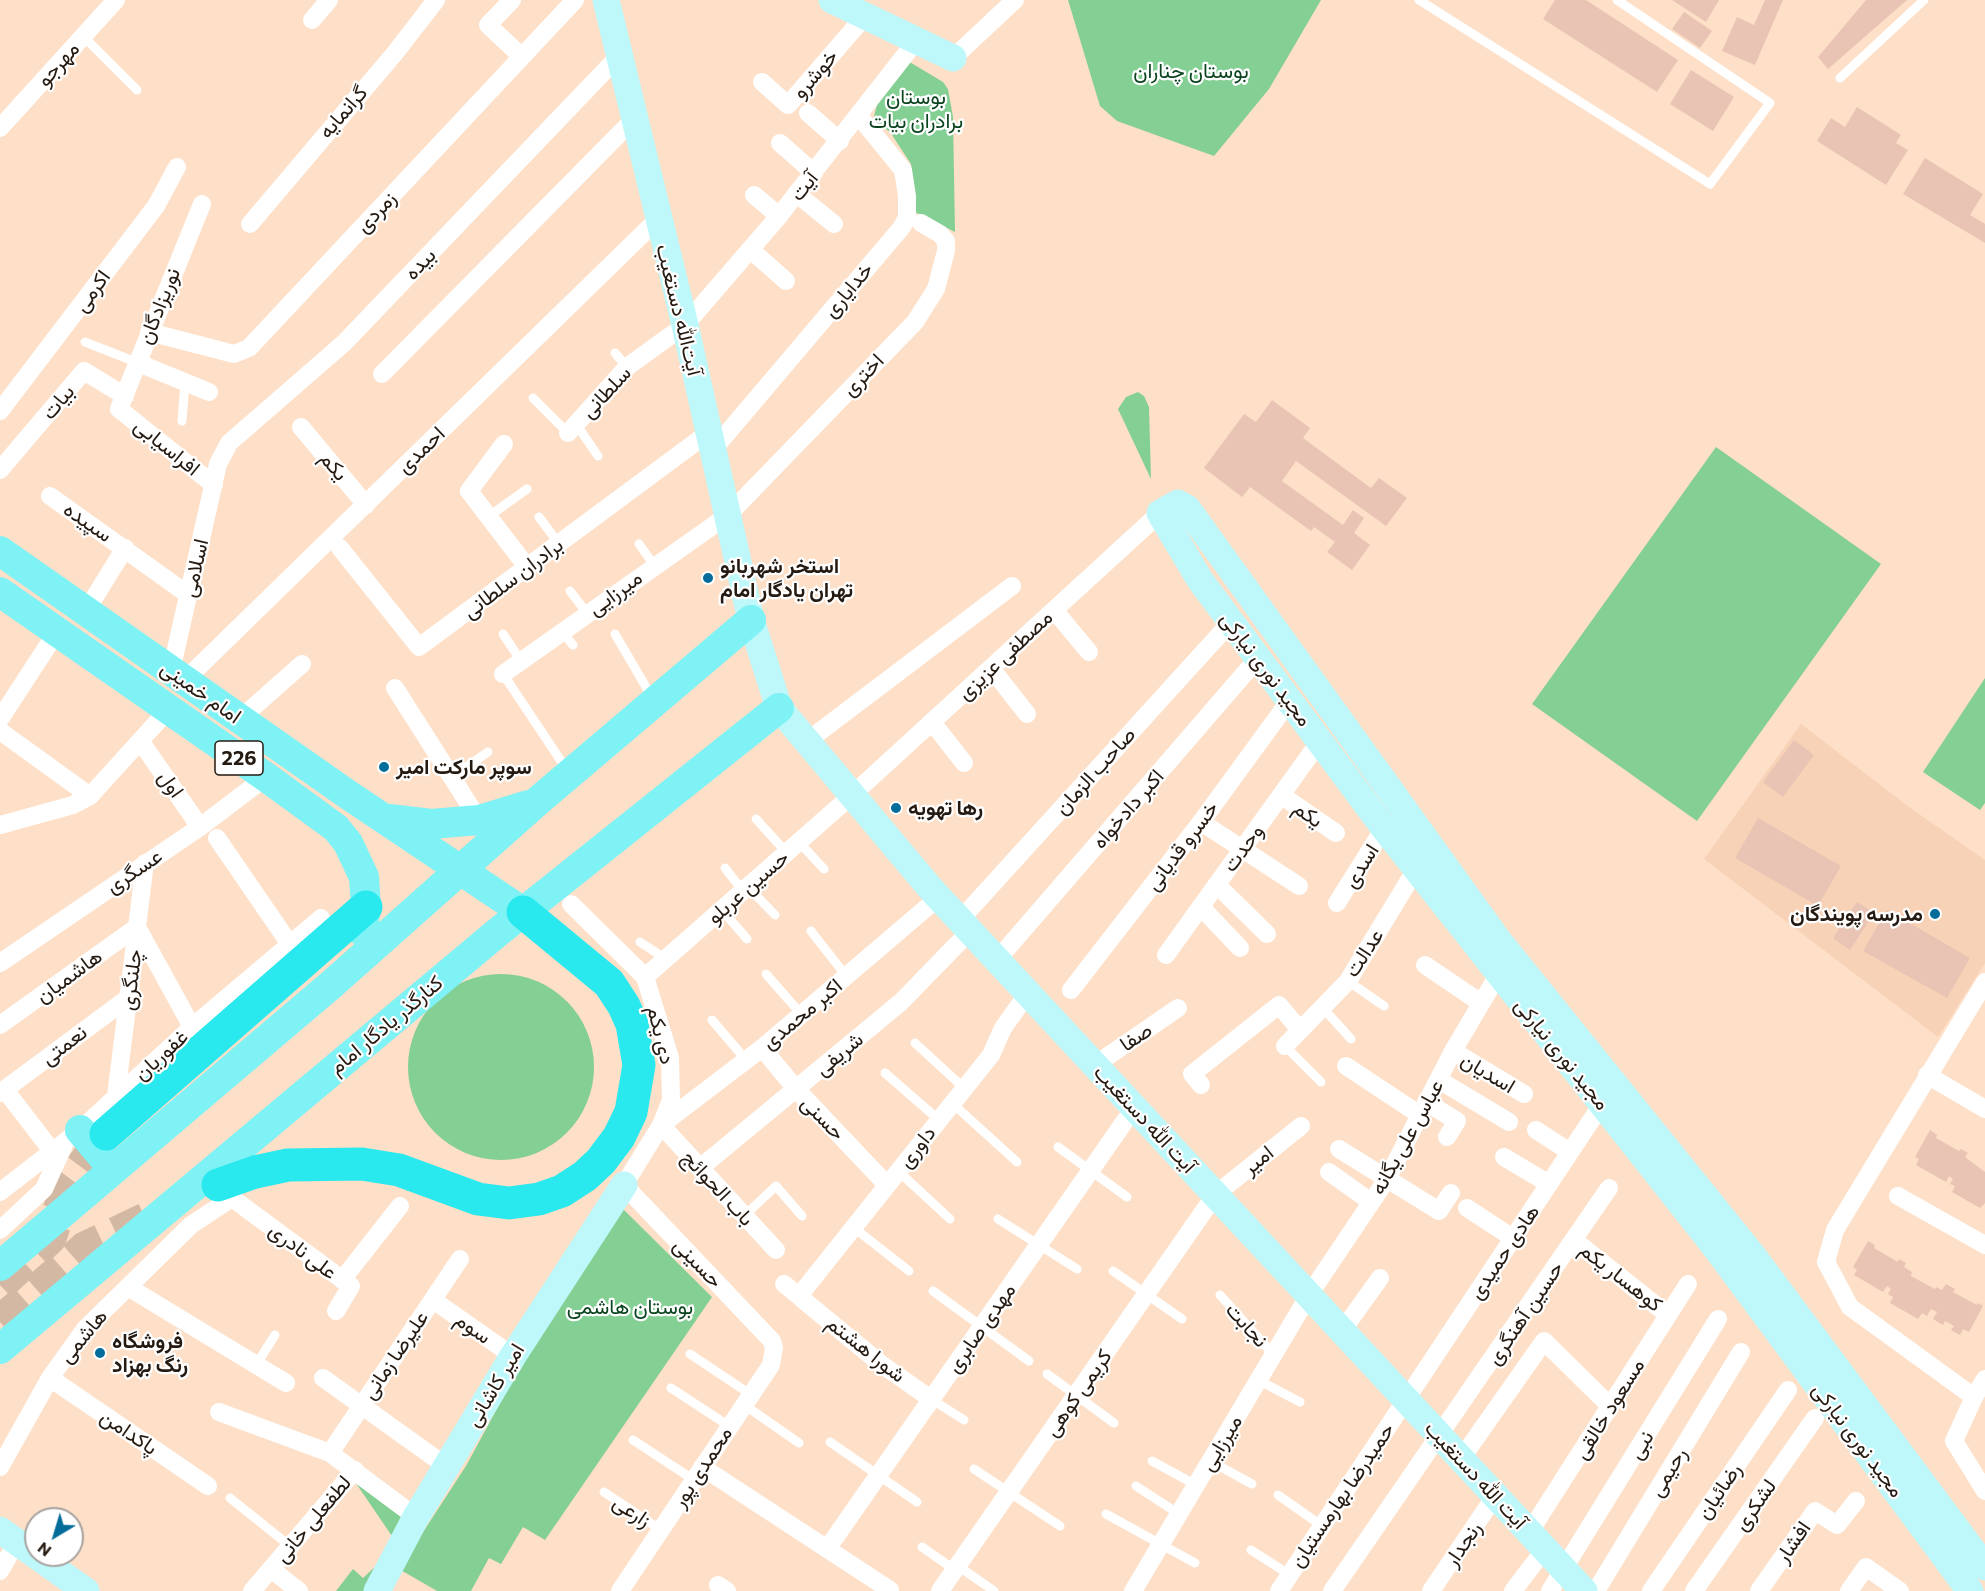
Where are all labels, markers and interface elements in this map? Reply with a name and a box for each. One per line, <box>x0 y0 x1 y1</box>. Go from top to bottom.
street label: مهرجو <box>31 36 85 92</box>
street label: خوشرو <box>787 44 843 104</box>
park label: بوستان چناران <box>1133 58 1249 84</box>
street label: گرانمایه <box>313 80 373 144</box>
park label: بوستان برادران بیات <box>869 84 963 134</box>
street label: آیت <box>784 166 824 206</box>
street label: زمردی <box>350 186 402 238</box>
street label: آیت‌الله دستغیب <box>650 242 708 378</box>
street label: بیده <box>399 243 441 285</box>
street label: خدایاری <box>818 257 878 323</box>
street label: نوریزادگان <box>132 264 186 348</box>
street label: اکرمی <box>68 265 116 317</box>
street label: اختری <box>837 348 889 402</box>
street label: سلطانی <box>575 361 637 423</box>
street label: بیات <box>36 379 80 425</box>
street label: افراسیابی <box>129 413 205 481</box>
street label: احمدی <box>392 421 450 479</box>
street label: یکم <box>315 446 353 486</box>
street label: سپیده <box>59 496 117 548</box>
street label: برادران سلطانی <box>458 532 568 624</box>
street label: اسلامی <box>176 536 214 600</box>
place label: استخر شهربانو تهران یادگار امام <box>720 553 853 603</box>
street label: میرزایی <box>583 565 647 621</box>
marker: استخر شهربانو تهران یادگار امام <box>701 571 715 585</box>
street label: مصطفی عزیزی <box>952 605 1058 705</box>
street label: مجید نوری نیارکی <box>1215 607 1317 731</box>
street label: امام خمینی <box>156 655 246 729</box>
street label: صاحب الزمان <box>1049 722 1141 820</box>
road number: 226 <box>215 741 263 775</box>
place label: سوپر مارکت امیر <box>396 754 532 780</box>
marker: سوپر مارکت امیر <box>377 760 391 774</box>
street label: اکبر دادخواه <box>1087 764 1169 854</box>
street label: اول <box>153 765 189 803</box>
place label: رها تهویه <box>908 795 983 821</box>
street label: یکم <box>1288 795 1328 833</box>
street label: خسرو قدیانی <box>1140 796 1224 896</box>
marker: رها تهویه <box>889 801 903 815</box>
street label: وحدت <box>1217 819 1269 877</box>
street label: اسدی <box>1338 839 1384 893</box>
street label: عسگری <box>101 843 167 899</box>
street label: حسین عربلو <box>702 845 794 929</box>
place label: مدرسه پویندگان <box>1790 901 1923 927</box>
marker: مدرسه پویندگان <box>1928 907 1942 921</box>
street label: عدالت <box>1339 924 1389 982</box>
street label: هاشمیان <box>31 943 107 1009</box>
street label: چلنگری <box>115 948 147 1012</box>
street label: کنارگذر یادگار امام <box>324 970 448 1080</box>
street label: اکبر محمدی <box>757 973 847 1055</box>
street label: مجید نوری نیارکی <box>1509 993 1615 1115</box>
street label: دی یکم <box>642 1003 680 1067</box>
street label: صفا <box>1115 1017 1157 1057</box>
street label: نعمتی <box>36 1020 92 1070</box>
street label: غفوریان <box>129 1024 193 1086</box>
street label: شریفی <box>810 1027 868 1081</box>
street label: اسدیان <box>1456 1047 1520 1099</box>
street label: آیت الله دستغیب <box>1088 1060 1202 1178</box>
street label: عباس علی یگانه <box>1365 1075 1449 1199</box>
street label: حسنی <box>796 1090 850 1146</box>
street label: داوری <box>893 1121 941 1173</box>
street label: امیر <box>1237 1140 1279 1180</box>
street label: باب الحوائج <box>677 1145 759 1231</box>
street label: هادی حمیدی <box>1463 1200 1545 1304</box>
street label: علی نادری <box>264 1217 342 1285</box>
street label: حسینی <box>668 1233 728 1293</box>
street label: کوهسار یکم <box>1575 1237 1667 1317</box>
street label: حسین آهنگری <box>1481 1256 1569 1370</box>
street label: مهدی صابری <box>941 1278 1021 1378</box>
park label: بوستان هاشمی <box>567 1294 693 1320</box>
street label: نجابت <box>1220 1297 1274 1353</box>
street label: هاشمی <box>53 1304 113 1368</box>
street label: علیرضا زمانی <box>356 1306 434 1404</box>
street label: سوم <box>450 1307 496 1349</box>
street label: شورا هشتم <box>821 1310 911 1388</box>
place label: فروشگاه رنگ بهزاد <box>112 1328 188 1378</box>
street label: امیر کاشانی <box>460 1339 530 1431</box>
street label: کریمی کوهی <box>1039 1344 1117 1442</box>
marker: فروشگاه رنگ بهزاد <box>93 1346 107 1360</box>
street label: مسعود خالقی <box>1568 1354 1650 1464</box>
street label: مجید نوری نیارکی <box>1807 1378 1909 1502</box>
street label: پاکدامن <box>96 1404 162 1460</box>
street label: میرزایی <box>1194 1410 1248 1476</box>
street label: آیت الله دستغیب <box>1419 1416 1533 1534</box>
street label: حمیدرضا بهارمستیان <box>1284 1418 1400 1572</box>
street label: محمدی پور <box>666 1422 738 1512</box>
street label: نبی <box>1623 1426 1659 1464</box>
street label: رحیمی <box>1643 1443 1693 1501</box>
street label: رضائیان <box>1691 1458 1747 1524</box>
street label: لطفعلی خانی <box>269 1470 357 1568</box>
street label: لشکری <box>1728 1474 1782 1536</box>
street label: زارعی <box>608 1489 656 1533</box>
north arrow <box>24 1507 84 1567</box>
street label: افشار <box>1770 1516 1816 1568</box>
street label: رنجدار <box>1439 1517 1487 1571</box>
text: N <box>33 1539 54 1561</box>

